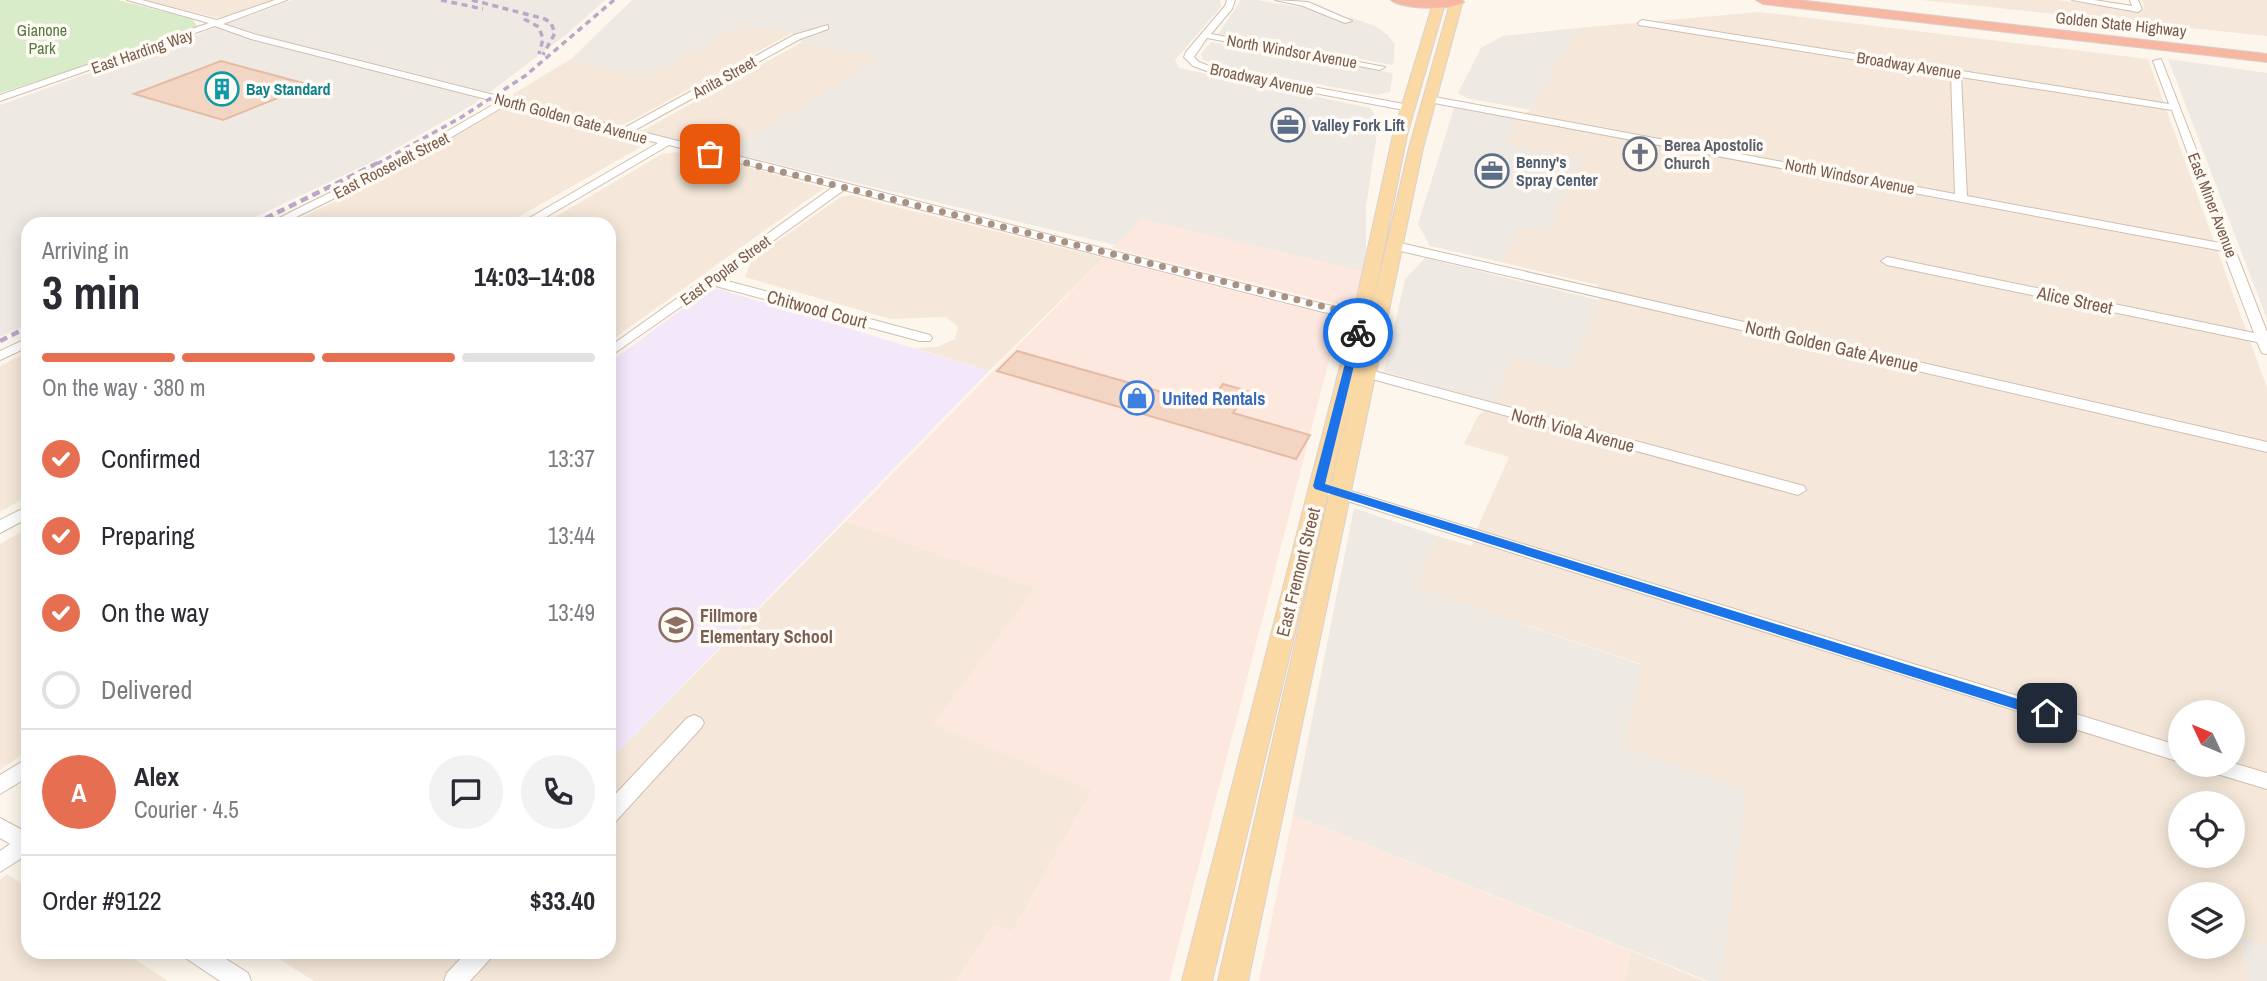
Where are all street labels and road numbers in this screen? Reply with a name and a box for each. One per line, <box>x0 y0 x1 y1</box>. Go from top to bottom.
street label: Golden State Highway <box>2055 6 2188 42</box>
street label: East Harding Way <box>88 23 196 79</box>
street label: North Windsor Avenue <box>1225 29 1359 73</box>
street label: Broadway Avenue <box>1855 46 1963 84</box>
street label: Anita Street <box>687 50 760 104</box>
street label: Broadway Avenue <box>1208 57 1316 101</box>
street label: North Golden Gate Avenue <box>492 87 650 149</box>
street label: East Roosevelt Street <box>329 126 453 204</box>
street label: East Miner Avenue <box>2183 149 2243 261</box>
street label: North Windsor Avenue <box>1783 153 1917 199</box>
street label: East Poplar Street <box>675 230 775 310</box>
street label: Alice Street <box>2034 280 2115 320</box>
street label: Chitwood Court <box>764 284 870 334</box>
street label: North Golden Gate Avenue <box>1743 314 1921 378</box>
street label: North Viola Avenue <box>1509 402 1637 458</box>
street label: East Fremont Street <box>1270 505 1326 639</box>

